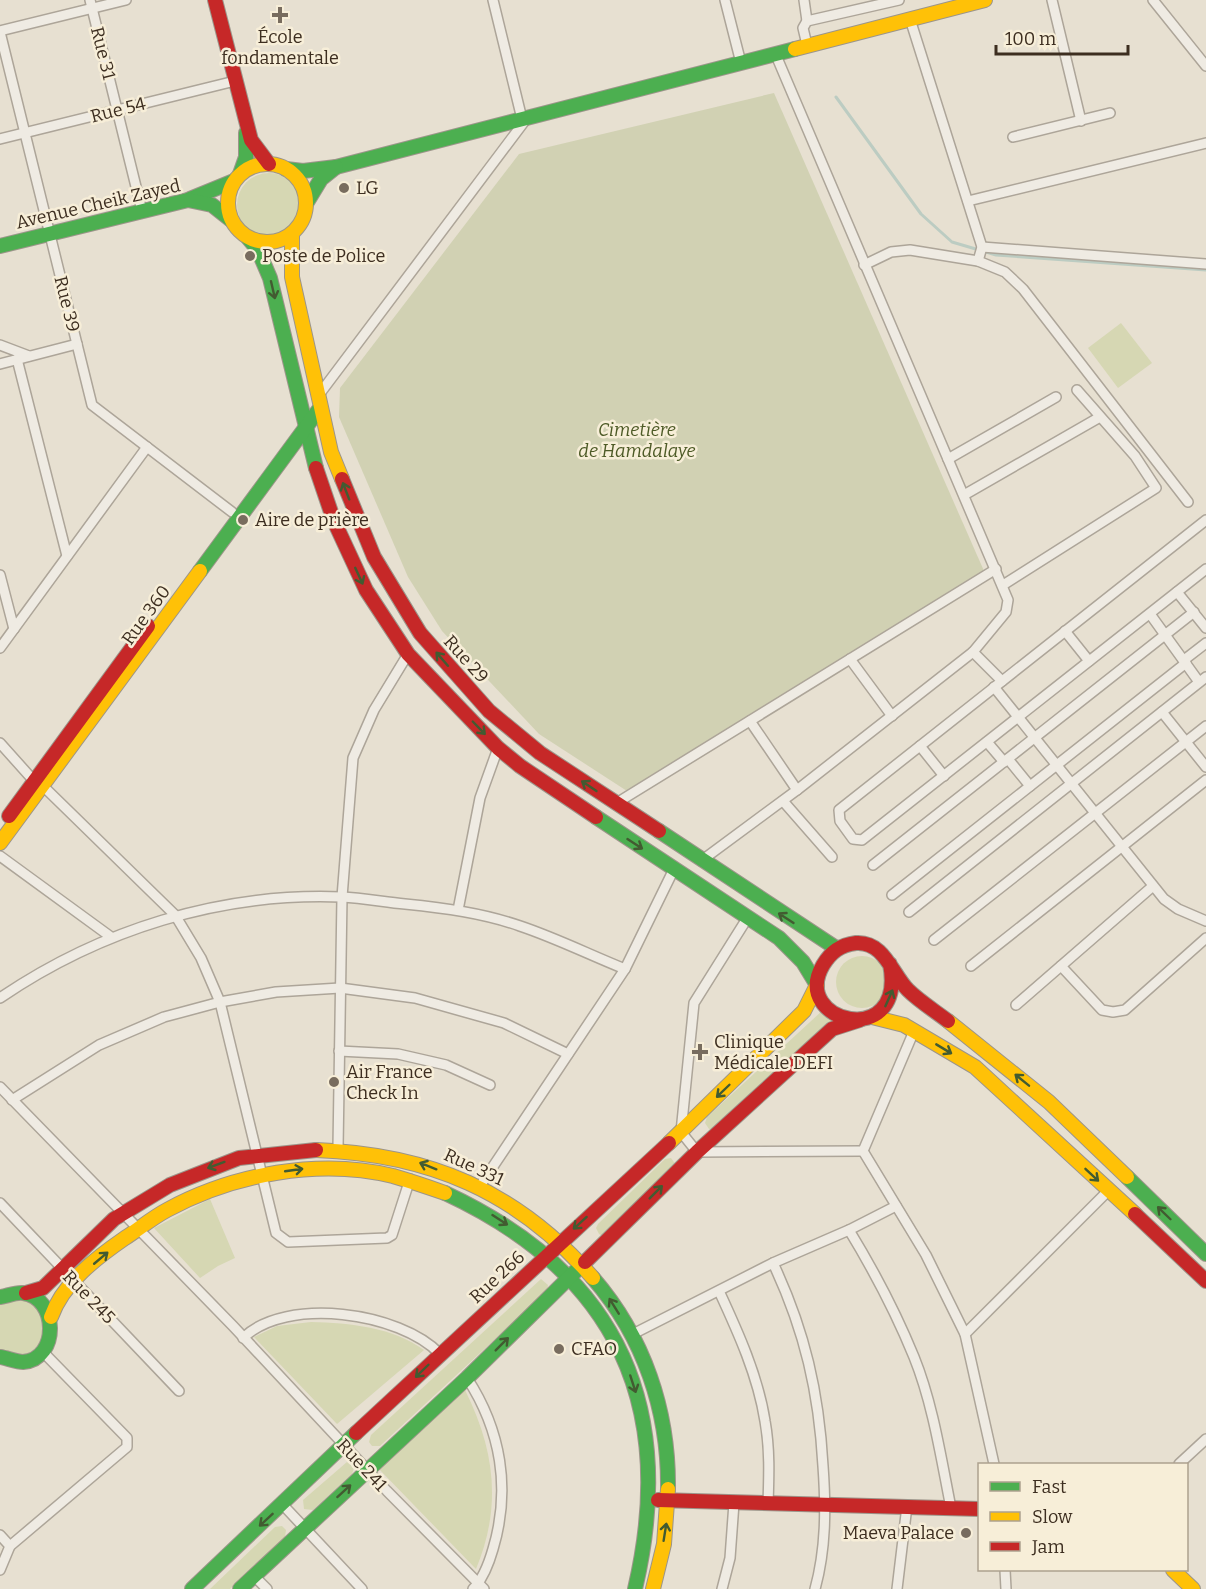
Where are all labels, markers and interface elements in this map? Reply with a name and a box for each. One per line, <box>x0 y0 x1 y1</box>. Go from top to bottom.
marker: École fondamentale <box>271 6 289 24</box>
scale bar <box>996 18 1128 56</box>
street label: Rue 31 <box>86 24 120 82</box>
place label: École fondamentale <box>221 25 339 69</box>
text: 100 m <box>1005 28 1056 50</box>
street label: Rue 54 <box>88 92 148 127</box>
street label: Avenue Cheik Zayed <box>14 174 183 234</box>
place label: LG <box>356 177 379 199</box>
marker: LG <box>337 181 351 195</box>
place label: Poste de Police <box>262 245 385 267</box>
marker: Poste de Police <box>243 249 257 263</box>
street label: Rue 39 <box>49 274 85 334</box>
one-way arrow <box>268 280 279 299</box>
park label: Cimetière de Hamdalaye <box>578 419 696 462</box>
one-way arrow <box>339 482 350 501</box>
place label: Aire de prière <box>255 509 369 531</box>
marker: Aire de prière <box>236 513 250 527</box>
one-way arrow <box>354 566 366 584</box>
street label: Rue 360 <box>117 581 175 649</box>
street label: Rue 29 <box>439 631 493 687</box>
one-way arrow <box>435 652 449 667</box>
one-way arrow <box>472 721 486 736</box>
one-way arrow <box>581 780 598 792</box>
one-way arrow <box>627 838 643 850</box>
one-way arrow <box>778 911 795 923</box>
one-way arrow <box>884 989 895 1007</box>
place label: Clinique Médicale DEFI <box>714 1031 833 1074</box>
marker: Clinique Médicale DEFI <box>691 1043 709 1061</box>
one-way arrow <box>935 1043 952 1055</box>
place label: Air France Check In <box>346 1061 433 1104</box>
one-way arrow <box>1014 1073 1030 1086</box>
marker: Air France Check In <box>327 1075 341 1089</box>
one-way arrow <box>715 1083 730 1098</box>
street label: Rue 331 <box>441 1144 508 1191</box>
one-way arrow <box>420 1160 438 1171</box>
one-way arrow <box>207 1161 226 1172</box>
one-way arrow <box>284 1165 303 1176</box>
one-way arrow <box>1085 1167 1100 1182</box>
one-way arrow <box>648 1185 663 1200</box>
one-way arrow <box>1157 1206 1172 1220</box>
one-way arrow <box>491 1213 508 1226</box>
one-way arrow <box>573 1216 588 1230</box>
street label: Rue 266 <box>465 1246 529 1308</box>
one-way arrow <box>93 1251 108 1265</box>
street label: Rue 245 <box>58 1266 120 1328</box>
one-way arrow <box>608 1298 620 1315</box>
one-way arrow <box>494 1337 509 1351</box>
place label: CFAO <box>571 1338 617 1360</box>
marker: CFAO <box>552 1342 566 1356</box>
one-way arrow <box>415 1364 430 1378</box>
one-way arrow <box>628 1374 639 1393</box>
street label: Rue 241 <box>332 1434 392 1496</box>
legend <box>978 1463 1188 1571</box>
text: Fast <box>1032 1476 1067 1498</box>
one-way arrow <box>336 1484 351 1498</box>
text: Slow <box>1032 1506 1073 1528</box>
one-way arrow <box>259 1513 274 1527</box>
one-way arrow <box>660 1522 671 1542</box>
place label: Maeva Palace <box>843 1522 954 1544</box>
marker: Maeva Palace <box>959 1526 973 1540</box>
text: Jam <box>1031 1536 1065 1558</box>

